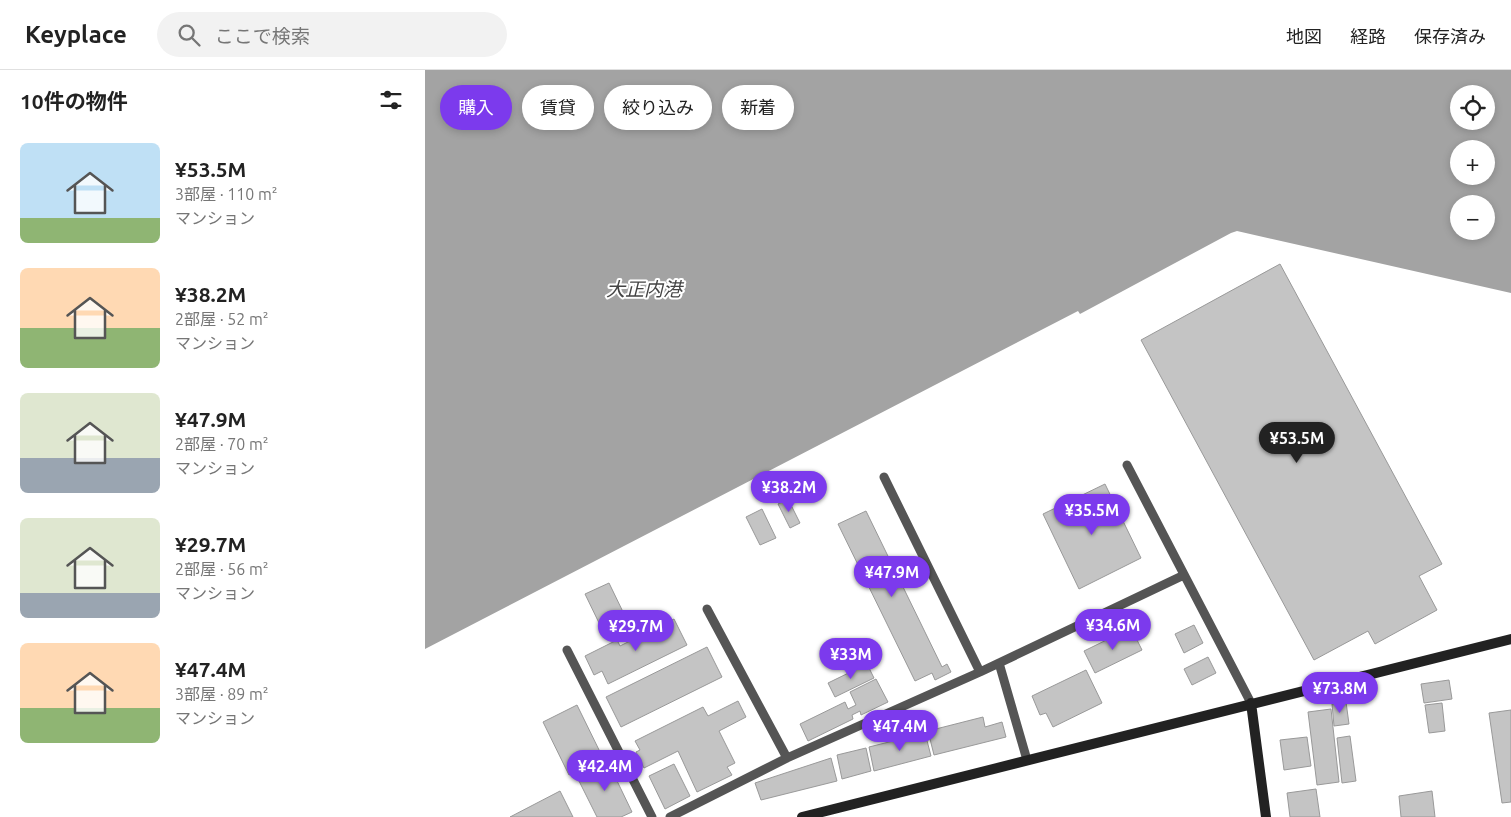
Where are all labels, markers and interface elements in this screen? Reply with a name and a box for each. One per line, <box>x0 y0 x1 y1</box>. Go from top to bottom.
search box <box>157 12 507 57</box>
text: Keyplace <box>25 21 127 48</box>
icon: search <box>175 21 203 49</box>
text: ここで検索 <box>215 25 310 47</box>
text: 地図 <box>1286 26 1322 46</box>
text: 経路 <box>1350 26 1386 46</box>
text: 保存済み <box>1414 26 1486 46</box>
chip: 購入 <box>440 85 512 130</box>
chip: 賃貸 <box>522 85 594 130</box>
chip: 絞り込み <box>604 85 712 130</box>
chip: 新着 <box>722 85 794 130</box>
map controls <box>1450 85 1495 240</box>
button: locate <box>1450 85 1495 130</box>
icon: filters <box>377 86 405 114</box>
text: 10件の物件 <box>20 89 128 113</box>
button: + <box>1450 140 1495 185</box>
text: ¥53.5M <box>175 157 246 181</box>
icon: home <box>60 163 120 223</box>
text: 3部屋 · 110 m² <box>175 185 278 203</box>
button: − <box>1450 195 1495 240</box>
text: マンション <box>175 209 255 227</box>
water label: 大正内港 <box>606 278 685 300</box>
text: ¥38.2M <box>175 282 246 306</box>
icon: home <box>60 288 120 348</box>
text: 2部屋 · 52 m² <box>175 310 269 328</box>
text: マンション <box>175 334 255 352</box>
text: ¥47.9M <box>175 407 246 431</box>
icon: home <box>60 413 120 473</box>
pin: ¥53.5M <box>1256 422 1338 464</box>
text: ¥53.5M <box>1270 429 1324 447</box>
text: 2部屋 · 70 m² <box>175 435 269 453</box>
text: マンション <box>175 459 255 477</box>
pin: ¥38.2M <box>748 470 830 513</box>
text: ¥38.2M <box>762 478 816 496</box>
pin: ¥35.5M <box>1051 494 1133 536</box>
text: ¥35.5M <box>1065 501 1119 519</box>
text: ¥29.7M <box>175 532 246 556</box>
icon: home <box>60 538 120 598</box>
pin: ¥47.9M <box>851 556 933 598</box>
text: 2部屋 · 56 m² <box>175 560 269 578</box>
text: ¥47.9M <box>865 563 919 581</box>
text: マンション <box>175 584 255 602</box>
pin: ¥34.6M <box>1072 608 1154 651</box>
pin: ¥29.7M <box>595 610 677 652</box>
text: ¥34.6M <box>1086 616 1140 634</box>
text: ¥29.7M <box>609 617 663 635</box>
pin: ¥33M <box>821 638 881 680</box>
text: ¥33M <box>830 645 872 663</box>
text: ¥47.4M <box>175 657 246 681</box>
icon: home <box>60 663 120 723</box>
pin: ¥73.8M <box>1299 672 1381 714</box>
text: ¥73.8M <box>1313 679 1367 697</box>
text: 3部屋 · 89 m² <box>175 685 269 703</box>
text: マンション <box>175 709 255 727</box>
pin: ¥47.4M <box>859 710 941 752</box>
text: ¥47.4M <box>873 717 927 735</box>
pin: ¥42.4M <box>564 750 646 792</box>
text: ¥42.4M <box>578 757 632 775</box>

